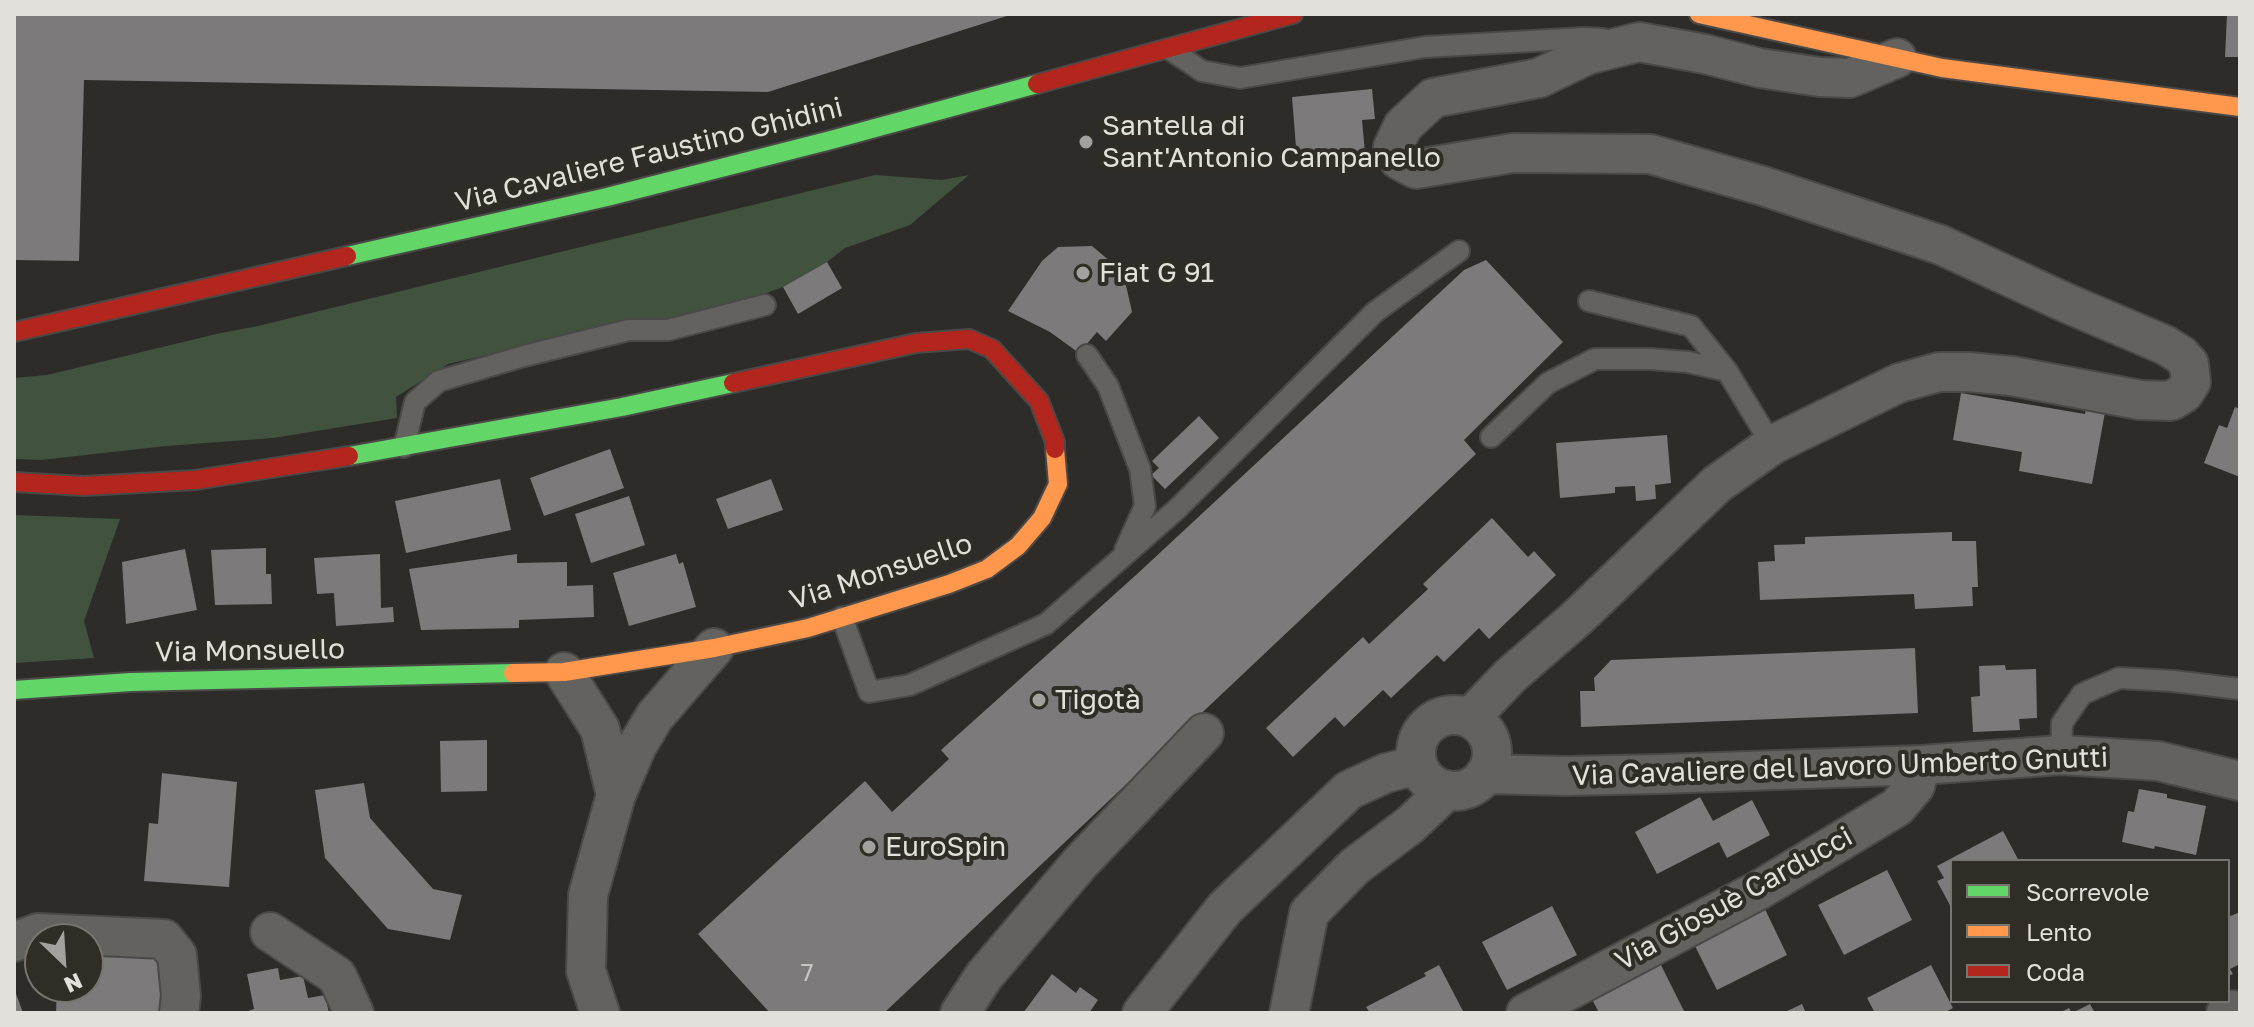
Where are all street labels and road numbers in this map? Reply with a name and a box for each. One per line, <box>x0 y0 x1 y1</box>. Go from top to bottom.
street label: Via Cavaliere Faustino Ghidini <box>452 91 846 219</box>
street label: Via Monsuello <box>786 527 976 617</box>
street label: Via Monsuello <box>155 633 345 669</box>
street label: Via Cavaliere del Lavoro Umberto Gnutti <box>1571 741 2109 793</box>
street label: Via Giosuè Carducci <box>1610 820 1858 978</box>

